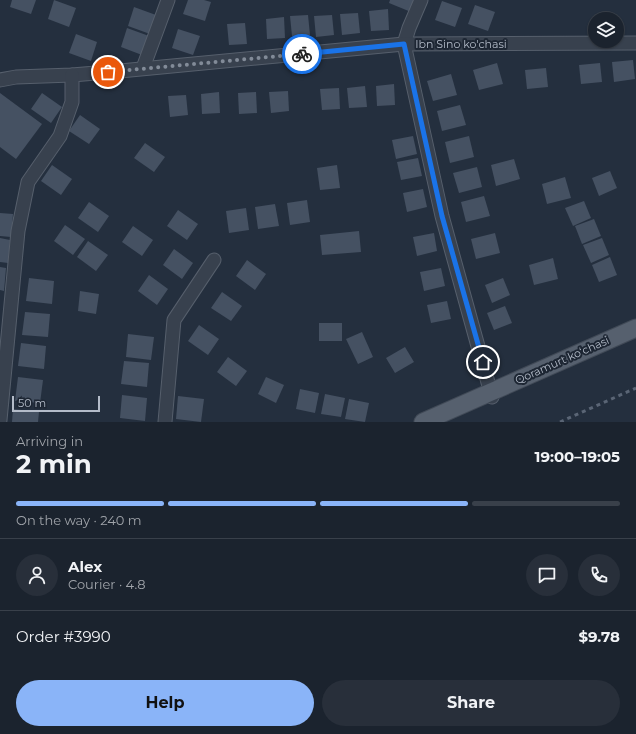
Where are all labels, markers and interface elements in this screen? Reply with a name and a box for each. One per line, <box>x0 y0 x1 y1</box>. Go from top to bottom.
map controls <box>588 12 624 48</box>
button: layers <box>588 12 624 48</box>
courier <box>282 34 322 74</box>
street label: Ibn Sino ko'chasi <box>415 37 507 51</box>
icon: bike <box>291 43 313 65</box>
pin <box>91 55 125 89</box>
icon: bag <box>97 61 119 83</box>
street label: Qoramurt koʻchasi <box>513 333 611 387</box>
pin <box>466 345 500 379</box>
icon: home <box>472 351 494 373</box>
scale bar <box>12 394 100 413</box>
text: 50 m <box>18 396 46 410</box>
text: Arriving in <box>16 433 83 449</box>
text: 19:00–19:05 <box>535 447 620 466</box>
text: 2 min <box>16 448 92 480</box>
text: On the way · 240 m <box>16 512 142 528</box>
button: person <box>16 554 58 596</box>
button: chat <box>526 554 568 596</box>
button: phone <box>578 554 620 596</box>
text: Alex <box>68 557 102 576</box>
text: Courier · 4.8 <box>68 576 146 592</box>
text: Order #3990 <box>16 627 111 646</box>
text: $9.78 <box>579 627 620 646</box>
button: Help <box>16 680 314 726</box>
button: Share <box>322 680 620 726</box>

